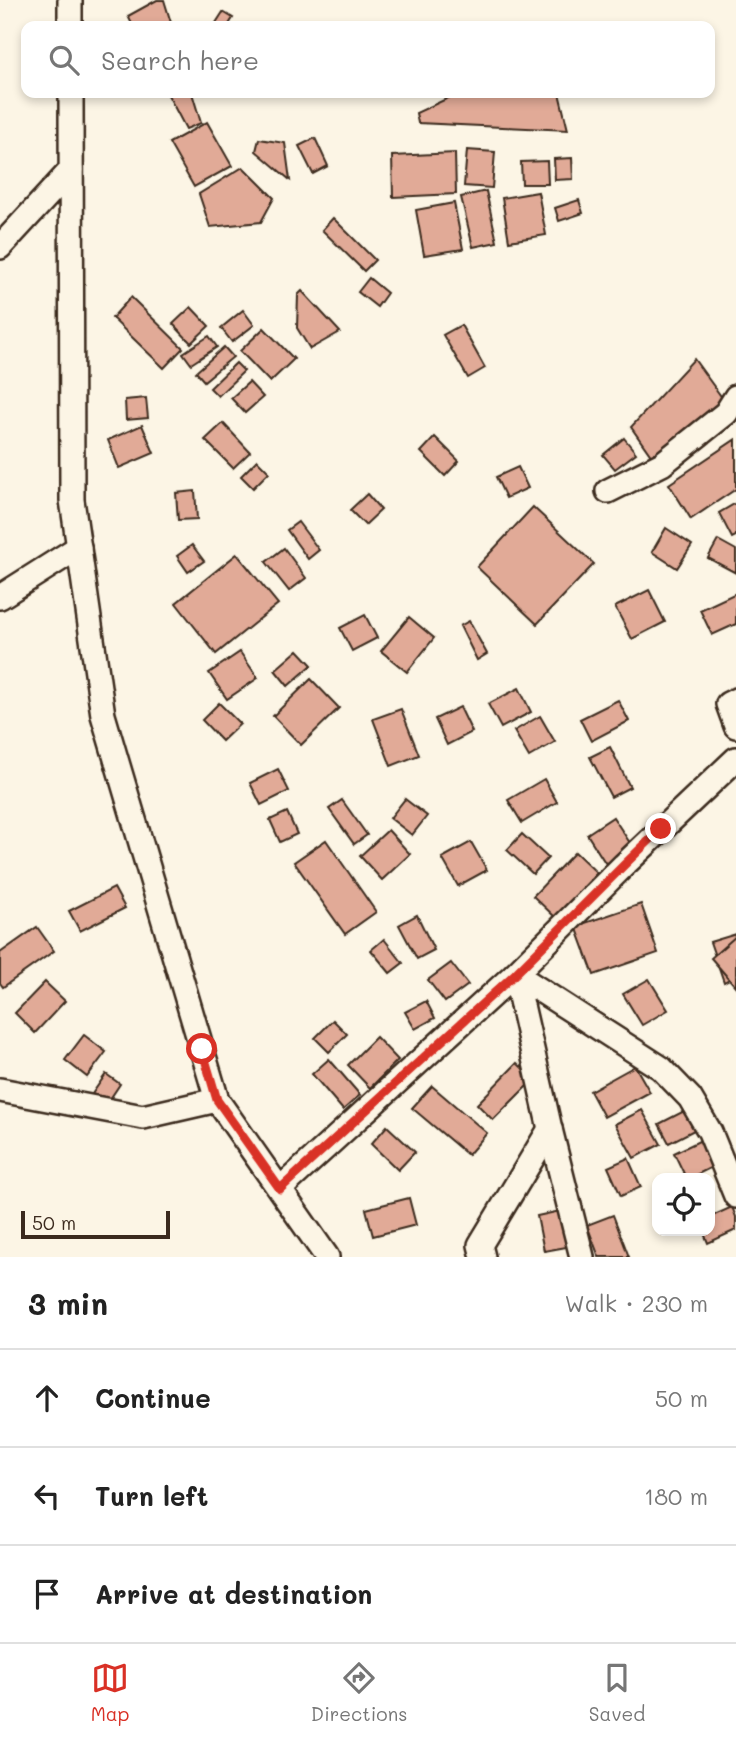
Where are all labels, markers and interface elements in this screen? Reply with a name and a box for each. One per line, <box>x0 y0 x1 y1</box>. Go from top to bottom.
search box <box>21 21 715 98</box>
icon: search <box>45 41 83 79</box>
text: Search here <box>101 43 259 77</box>
route end <box>645 813 676 844</box>
route start <box>186 1033 217 1064</box>
map controls <box>652 1173 715 1236</box>
button: locate <box>652 1173 715 1236</box>
scale bar <box>21 1208 170 1240</box>
text: 50 m <box>32 1210 76 1235</box>
text: 3 min <box>28 1283 108 1323</box>
text: Walk · 230 m <box>565 1288 708 1318</box>
icon: ahead <box>28 1379 66 1417</box>
text: Continue <box>95 1381 211 1415</box>
text: 50 m <box>655 1383 708 1413</box>
icon: left <box>28 1477 66 1515</box>
text: Turn left <box>95 1479 208 1513</box>
text: 180 m <box>644 1481 708 1511</box>
icon: arrive <box>28 1575 66 1613</box>
text: Arrive at destination <box>95 1577 372 1611</box>
tab: Map <box>91 1659 129 1726</box>
tab: Directions <box>311 1659 407 1726</box>
tab: Saved <box>589 1659 645 1726</box>

